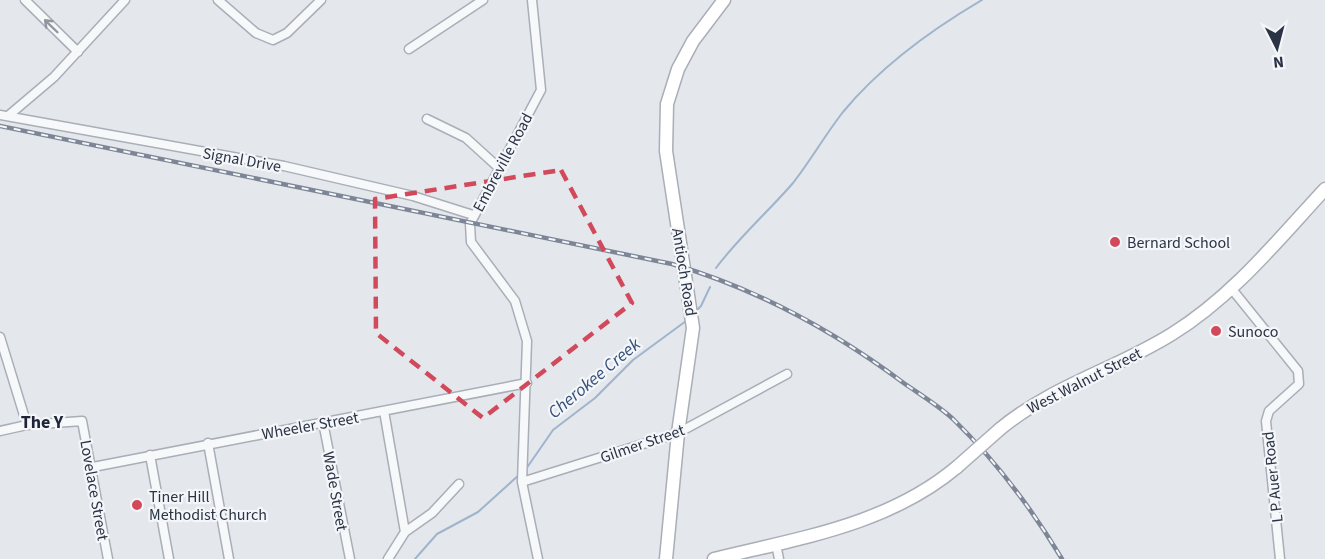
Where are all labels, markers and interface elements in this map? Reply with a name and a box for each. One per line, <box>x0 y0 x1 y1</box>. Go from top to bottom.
north arrow <box>1247 18 1307 78</box>
one-way arrow <box>44 19 59 33</box>
text: N <box>1272 50 1285 73</box>
street label: Embreville Road <box>468 109 538 216</box>
street label: Signal Drive <box>201 142 283 178</box>
street label: Antioch Road <box>666 226 702 318</box>
place label: Bernard School <box>1127 232 1230 254</box>
marker: Bernard School <box>1108 235 1122 249</box>
place label: Sunoco <box>1228 321 1278 343</box>
marker: Sunoco <box>1209 324 1223 338</box>
water label: Cherokee Creek <box>543 332 646 425</box>
street label: West Walnut Street <box>1023 342 1146 419</box>
street label: Wheeler Street <box>260 407 361 445</box>
district label: The Y <box>21 410 64 435</box>
street label: Gilmer Street <box>597 419 688 469</box>
street label: L P Auer Road <box>1257 430 1289 524</box>
street label: Lovelace Street <box>74 438 114 543</box>
street label: Wade Street <box>317 450 353 533</box>
place label: Tiner Hill Methodist Church <box>149 486 267 526</box>
marker: Tiner Hill Methodist Church <box>130 498 144 512</box>

